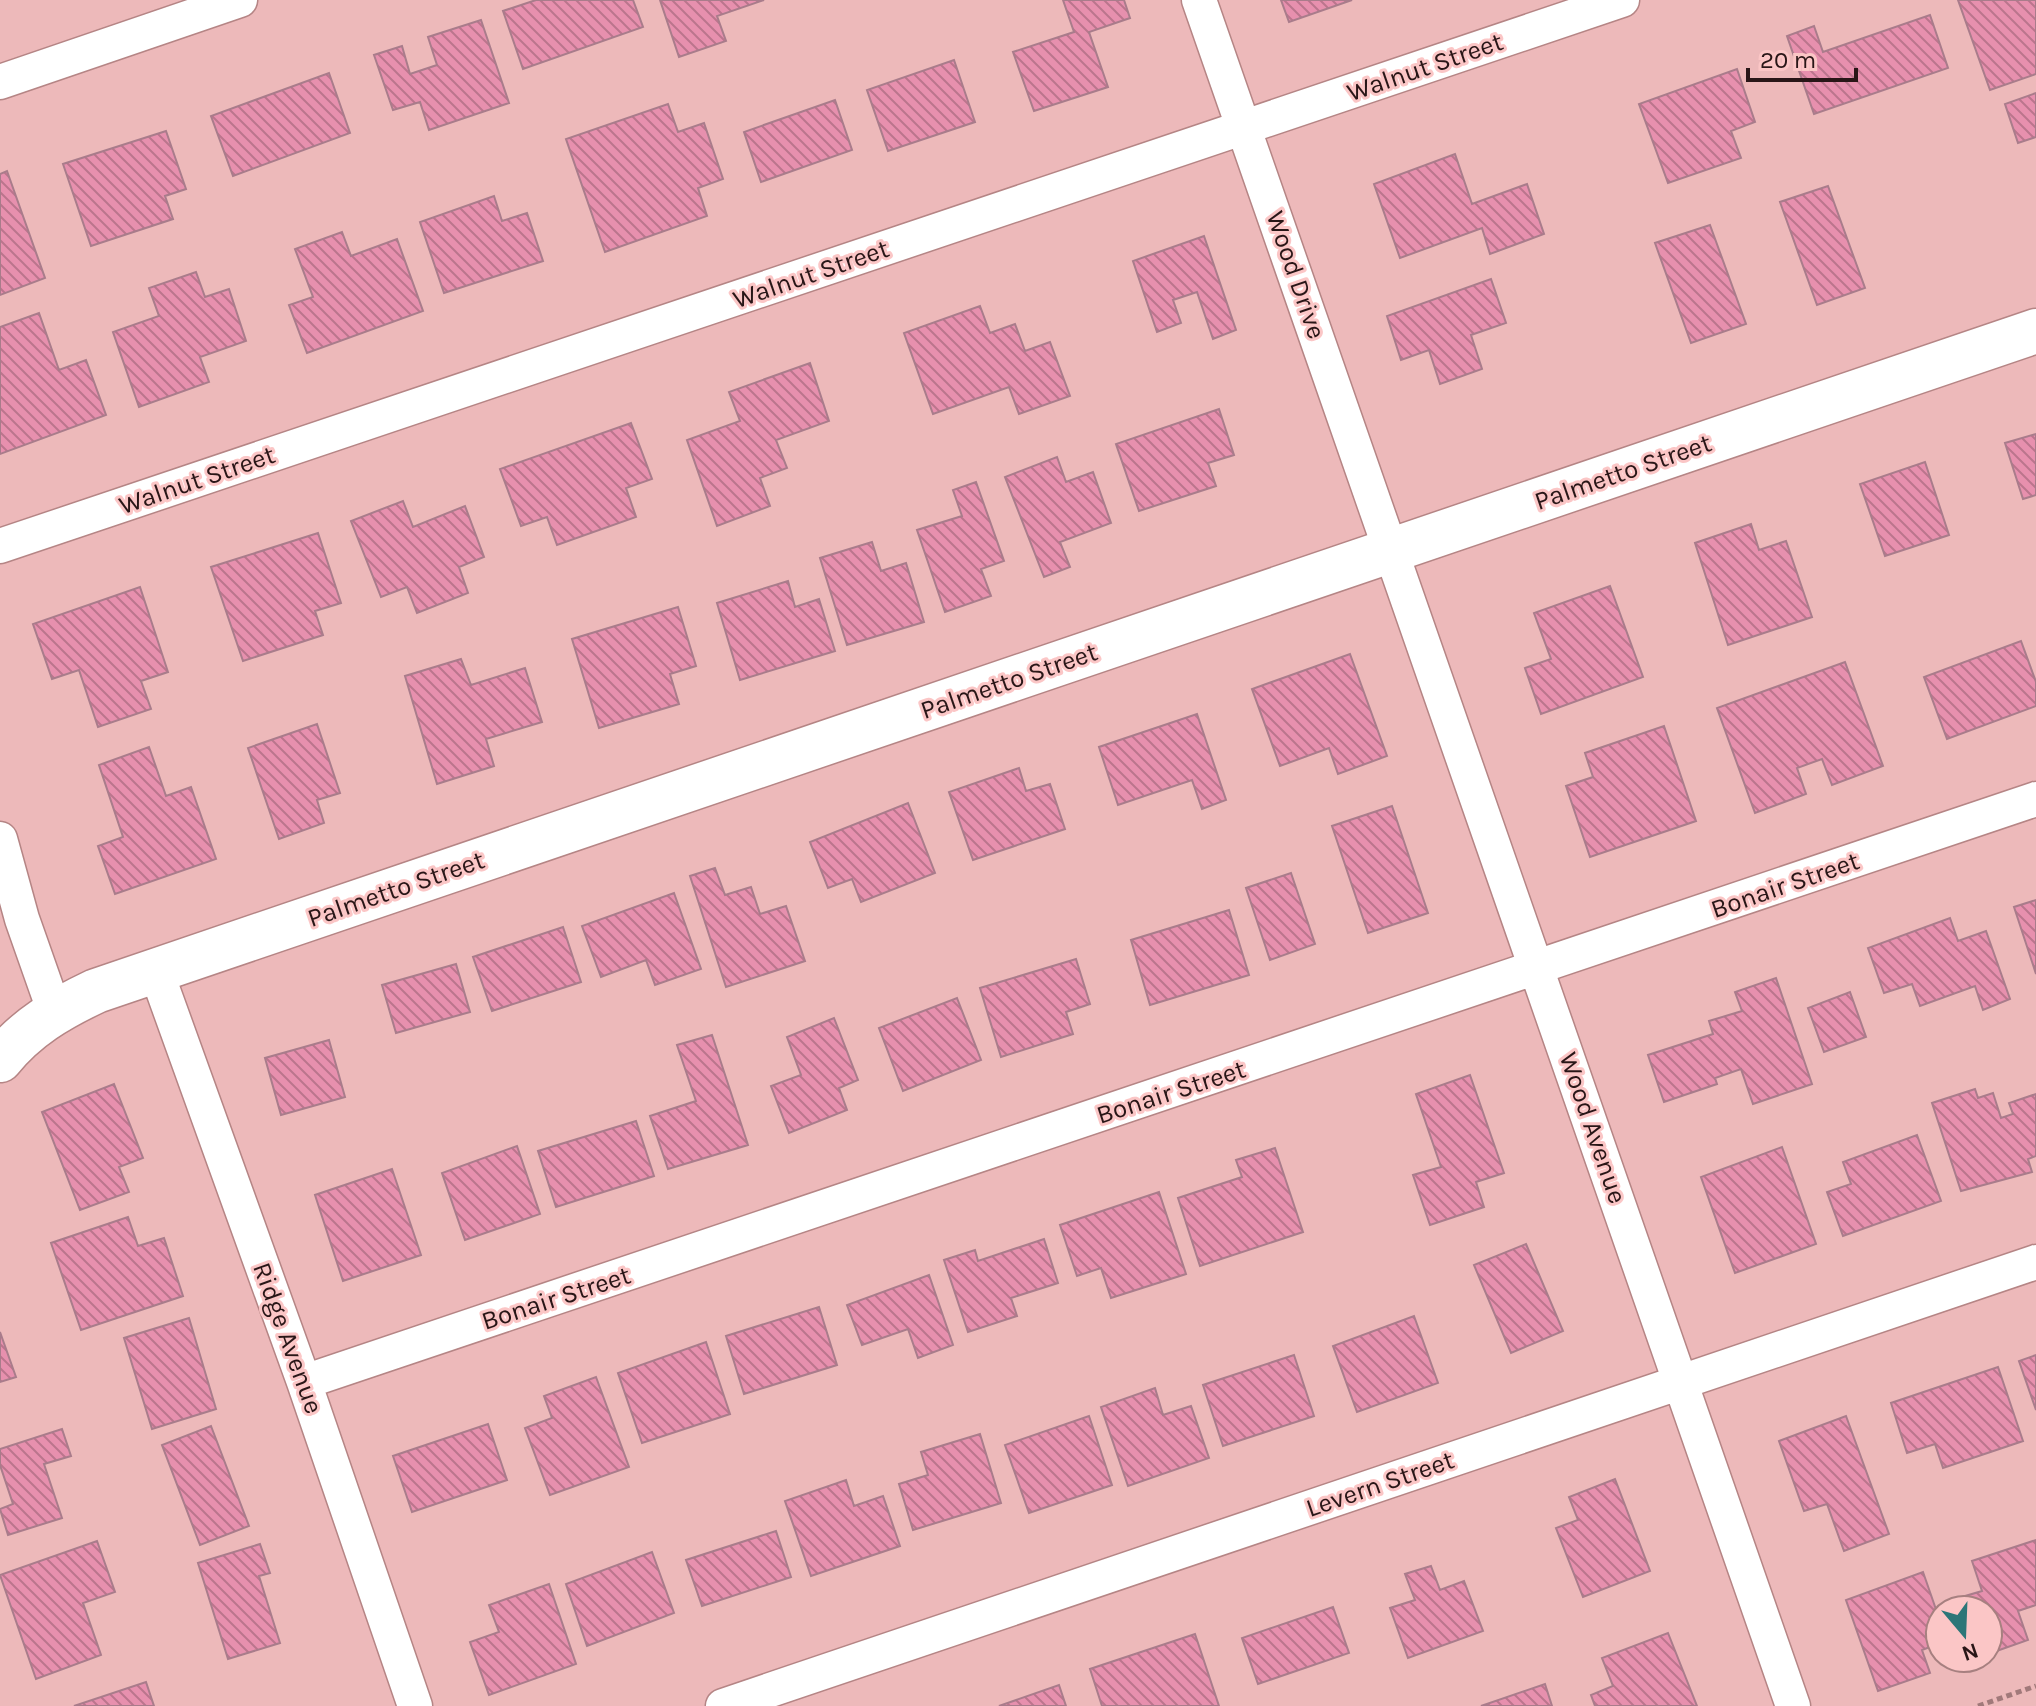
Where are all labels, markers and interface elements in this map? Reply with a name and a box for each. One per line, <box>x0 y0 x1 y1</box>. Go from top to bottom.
street label: Walnut Street <box>1343 26 1507 108</box>
scale bar <box>1748 32 1856 82</box>
text: 20 m <box>1760 46 1816 74</box>
street label: Wood Drive <box>1260 207 1332 343</box>
street label: Walnut Street <box>729 233 893 315</box>
street label: Palmetto Street <box>1531 427 1716 517</box>
street label: Walnut Street <box>115 439 279 521</box>
street label: Palmetto Street <box>917 636 1102 726</box>
street label: Palmetto Street <box>304 844 489 934</box>
street label: Bonair Street <box>1707 845 1864 925</box>
street label: Wood Avenue <box>1553 1048 1633 1208</box>
street label: Bonair Street <box>1092 1053 1250 1131</box>
street label: Ridge Avenue <box>246 1258 330 1418</box>
street label: Bonair Street <box>477 1259 635 1337</box>
street label: Levern Street <box>1302 1444 1458 1524</box>
north arrow <box>1924 1594 2004 1674</box>
text: N <box>1958 1637 1982 1667</box>

